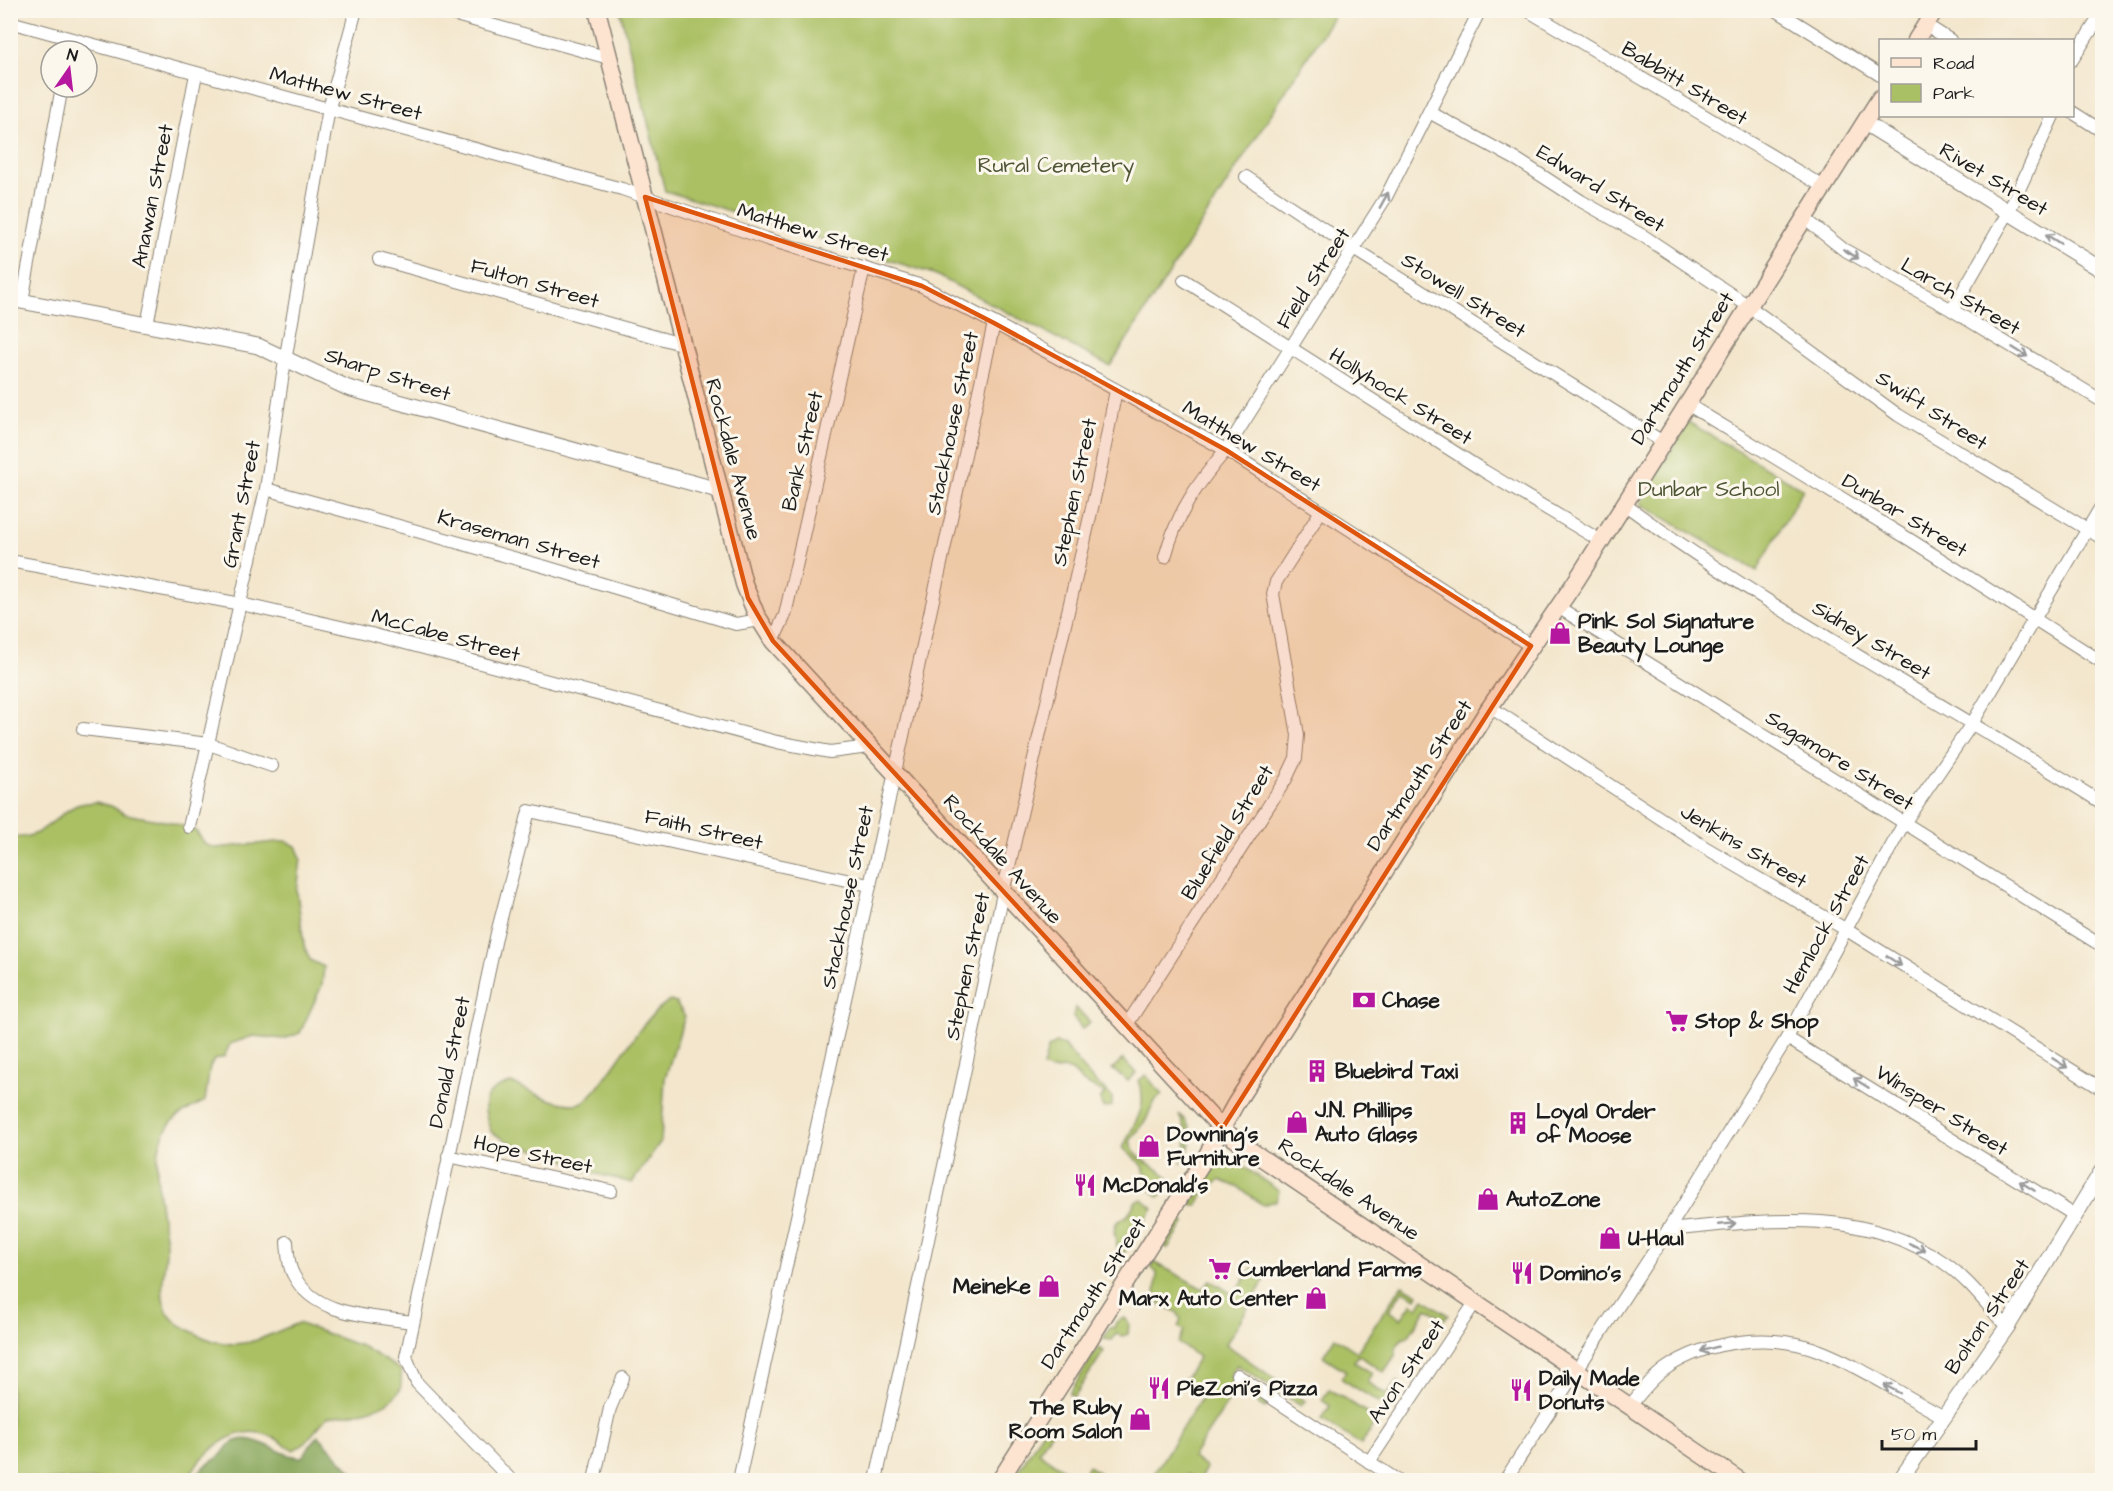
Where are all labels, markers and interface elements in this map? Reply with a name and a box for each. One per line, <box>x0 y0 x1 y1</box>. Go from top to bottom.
street label: Babbitt Street <box>1616 34 1754 133</box>
north arrow <box>39 39 99 99</box>
legend <box>1879 39 2074 117</box>
text: N <box>65 44 80 67</box>
text: Road <box>1933 51 1974 76</box>
street label: Matthew Street <box>266 59 426 128</box>
text: Park <box>1933 81 1975 106</box>
street label: Anawan Street <box>124 121 181 271</box>
street label: Rivet Street <box>1934 136 2054 224</box>
street label: Edward Street <box>1531 137 1671 240</box>
park label: Rural Cemetery <box>978 151 1135 182</box>
one-way arrow <box>1379 192 1391 209</box>
street label: Matthew Street <box>734 196 893 269</box>
street label: Field Street <box>1270 221 1358 335</box>
one-way arrow <box>2045 233 2062 245</box>
street label: Stowell Street <box>1396 246 1532 346</box>
one-way arrow <box>1842 248 1859 260</box>
street label: Larch Street <box>1896 250 2026 343</box>
street label: Fulton Street <box>467 251 603 316</box>
street label: Dartmouth Street <box>1624 286 1741 450</box>
street label: Stackhouse Street <box>919 328 986 517</box>
street label: Sharp Street <box>321 340 455 410</box>
street label: Hollyhock Street <box>1322 341 1478 454</box>
one-way arrow <box>2011 346 2028 358</box>
street label: Swift Street <box>1870 363 1994 458</box>
street label: Rockdale Avenue <box>698 375 769 543</box>
street label: Bank Street <box>775 388 830 514</box>
street label: Matthew Street <box>1177 394 1327 500</box>
street label: Stephen Street <box>1045 415 1105 569</box>
street label: Grant Street <box>215 438 268 570</box>
street label: Dunbar Street <box>1836 466 1974 565</box>
park label: Dunbar School <box>1638 475 1780 504</box>
street label: Kraseman Street <box>434 502 604 577</box>
street label: Sidney Street <box>1806 593 1937 689</box>
street label: McCabe Street <box>368 602 524 669</box>
place label: Pink Sol Signature Beauty Lounge <box>1578 607 1755 663</box>
shop icon: Pink Sol Signature Beauty Lounge <box>1547 620 1573 646</box>
street label: Dartmouth Street <box>1360 693 1480 857</box>
street label: Sagamore Street <box>1759 703 1920 820</box>
street label: Bluefield Street <box>1174 759 1281 905</box>
street label: Rockdale Avenue <box>936 788 1069 931</box>
street label: Jenkins Street <box>1675 797 1813 896</box>
street label: Faith Street <box>642 802 766 857</box>
street label: Stackhouse Street <box>814 802 881 991</box>
street label: Hemlock Street <box>1776 849 1877 999</box>
street label: Stephen Street <box>938 889 998 1043</box>
one-way arrow <box>1885 955 1902 967</box>
place label: Chase <box>1382 986 1440 1015</box>
bank icon: Chase <box>1351 987 1377 1013</box>
street label: Donald Street <box>421 993 478 1131</box>
place label: Stop & Shop <box>1694 1007 1819 1037</box>
supermarket icon: Stop & Shop <box>1664 1008 1690 1034</box>
place label: Bluebird Taxi <box>1335 1057 1459 1086</box>
building icon: Bluebird Taxi <box>1304 1058 1330 1084</box>
street label: Winsper Street <box>1869 1058 2014 1164</box>
one-way arrow <box>2051 1058 2068 1070</box>
one-way arrow <box>1853 1077 1870 1089</box>
place label: J.N. Phillips Auto Glass <box>1314 1096 1418 1149</box>
place label: Loyal Order of Moose <box>1536 1097 1656 1150</box>
shop icon: J.N. Phillips Auto Glass <box>1284 1109 1310 1135</box>
building icon: Loyal Order of Moose <box>1505 1110 1531 1136</box>
place label: Downing's Furniture <box>1167 1120 1260 1173</box>
street label: Hope Street <box>471 1128 595 1182</box>
street label: Rockdale Avenue <box>1272 1131 1426 1248</box>
shop icon: Downing's Furniture <box>1136 1133 1162 1159</box>
place label: McDonald's <box>1103 1171 1209 1200</box>
restaurant icon: McDonald's <box>1072 1172 1098 1198</box>
one-way arrow <box>2019 1179 2036 1191</box>
place label: AutoZone <box>1506 1185 1601 1214</box>
shop icon: AutoZone <box>1475 1186 1501 1212</box>
street label: Dartmouth Street <box>1034 1211 1154 1375</box>
one-way arrow <box>1716 1219 1736 1230</box>
place label: U-Haul <box>1628 1224 1684 1253</box>
shop icon: U-Haul <box>1597 1225 1623 1251</box>
one-way arrow <box>1908 1242 1926 1254</box>
street label: Bolton Street <box>1938 1252 2037 1380</box>
place label: Cumberland Farms <box>1238 1255 1422 1284</box>
supermarket icon: Cumberland Farms <box>1207 1256 1233 1282</box>
place label: Domino's <box>1540 1259 1622 1288</box>
restaurant icon: Domino's <box>1509 1260 1535 1286</box>
place label: Meineke <box>953 1272 1032 1301</box>
shop icon: Meineke <box>1036 1273 1062 1299</box>
place label: Marx Auto Center <box>1119 1284 1298 1313</box>
shop icon: Marx Auto Center <box>1303 1285 1329 1311</box>
street label: Avon Street <box>1361 1313 1452 1429</box>
one-way arrow <box>1700 1344 1719 1356</box>
place label: Daily Made Donuts <box>1539 1364 1641 1417</box>
place label: PieZoni's Pizza <box>1177 1374 1318 1403</box>
restaurant icon: PieZoni's Pizza <box>1146 1375 1172 1401</box>
restaurant icon: Daily Made Donuts <box>1508 1377 1534 1403</box>
one-way arrow <box>1884 1383 1902 1394</box>
place label: The Ruby Room Salon <box>1009 1393 1122 1446</box>
shop icon: The Ruby Room Salon <box>1127 1406 1153 1432</box>
scale bar <box>1882 1413 1976 1451</box>
text: 50 m <box>1891 1422 1936 1447</box>

